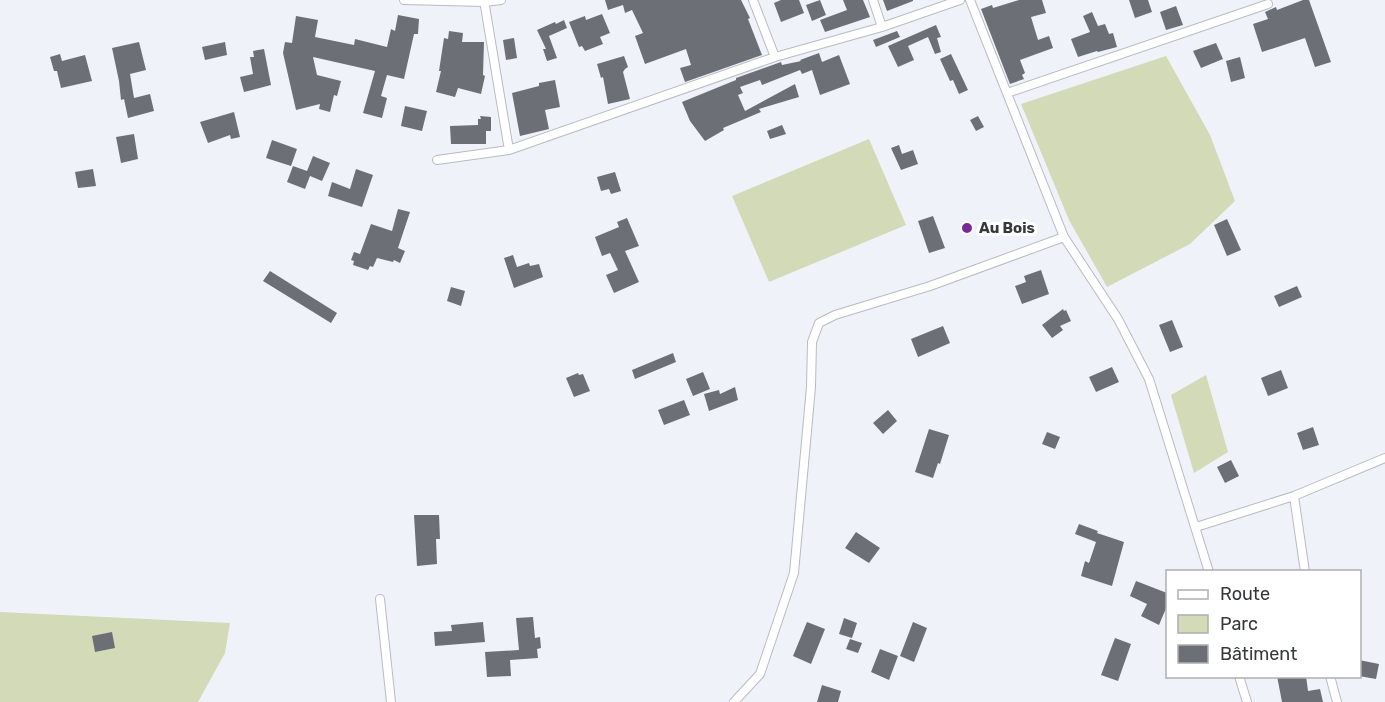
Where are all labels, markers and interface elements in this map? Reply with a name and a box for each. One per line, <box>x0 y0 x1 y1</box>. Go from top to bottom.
place label: Au Bois <box>979 219 1035 237</box>
marker: Au Bois <box>960 221 974 235</box>
legend <box>1166 570 1361 678</box>
text: Route <box>1220 583 1270 605</box>
text: Parc <box>1220 613 1258 635</box>
text: Bâtiment <box>1220 643 1297 665</box>

